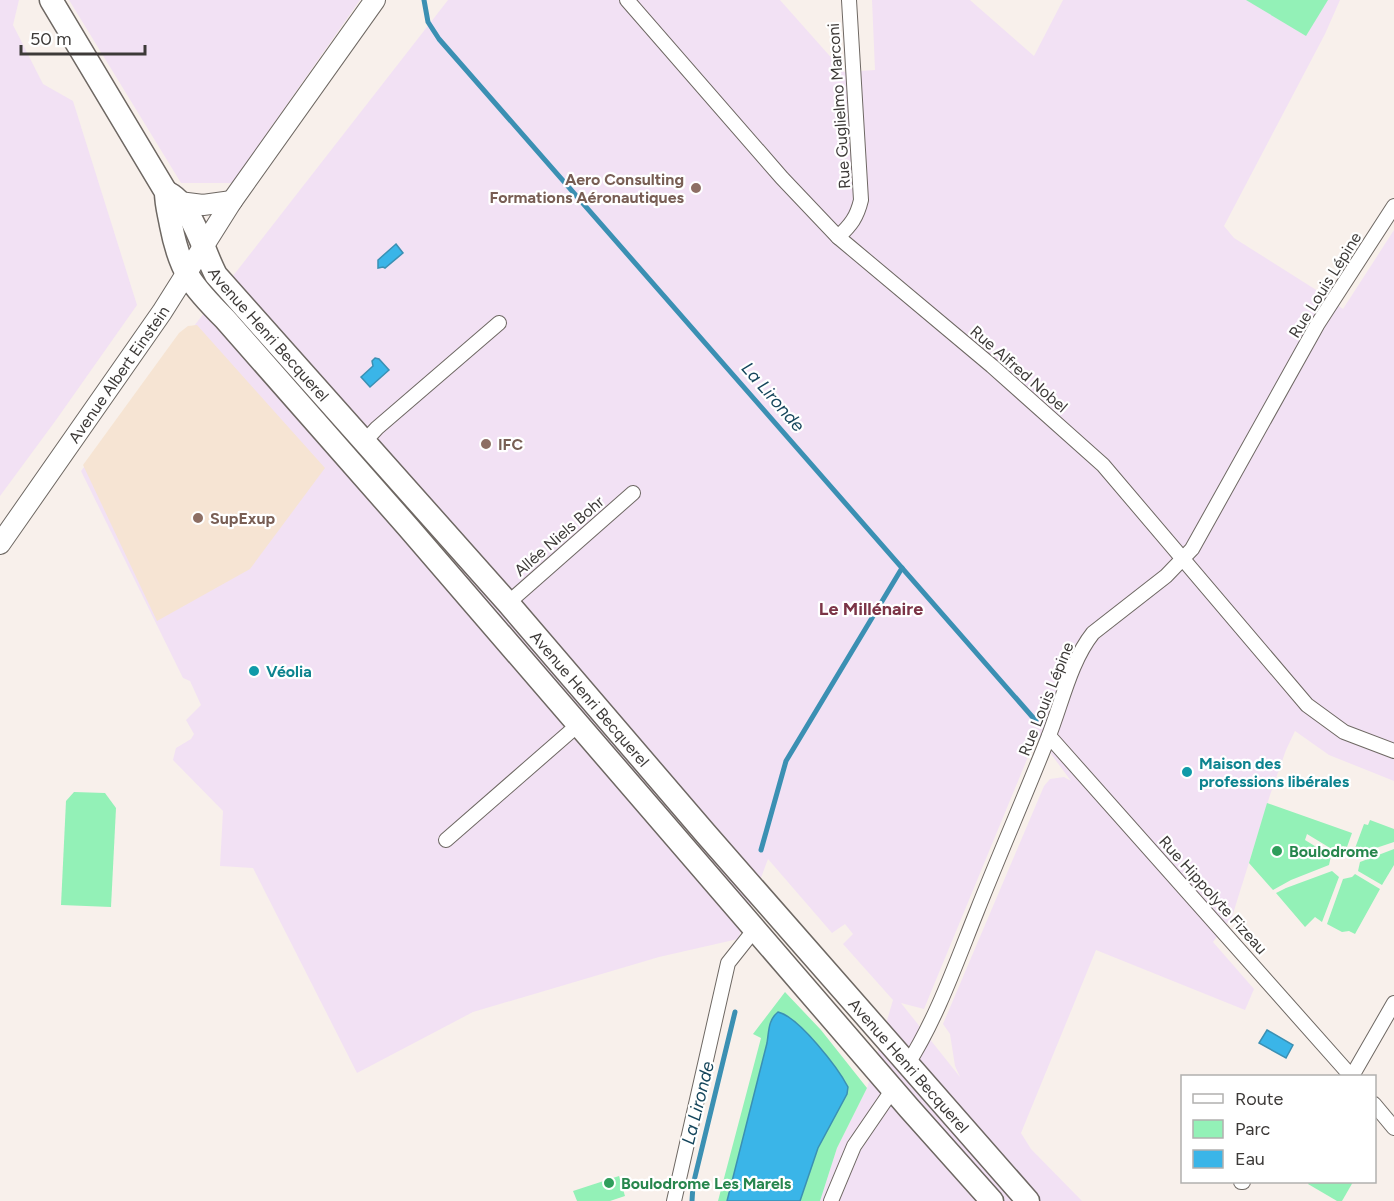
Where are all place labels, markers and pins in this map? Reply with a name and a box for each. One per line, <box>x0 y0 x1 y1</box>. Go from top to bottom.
place label: Aero Consulting Formations Aéronautiques <box>489 170 685 207</box>
marker: Aero Consulting Formations Aéronautiques <box>689 181 703 195</box>
place label: IFC <box>498 435 523 454</box>
marker: IFC <box>479 437 493 451</box>
place label: SupExup <box>210 509 276 528</box>
marker: SupExup <box>191 511 205 525</box>
place label: Véolia <box>266 662 312 681</box>
marker: Véolia <box>247 664 261 678</box>
place label: Maison des professions libérales <box>1199 754 1350 791</box>
marker: Maison des professions libérales <box>1180 765 1194 779</box>
place label: Boulodrome <box>1289 842 1378 861</box>
marker: Boulodrome <box>1270 844 1284 858</box>
place label: Boulodrome Les Marels <box>621 1174 792 1193</box>
marker: Boulodrome Les Marels <box>602 1176 616 1190</box>

